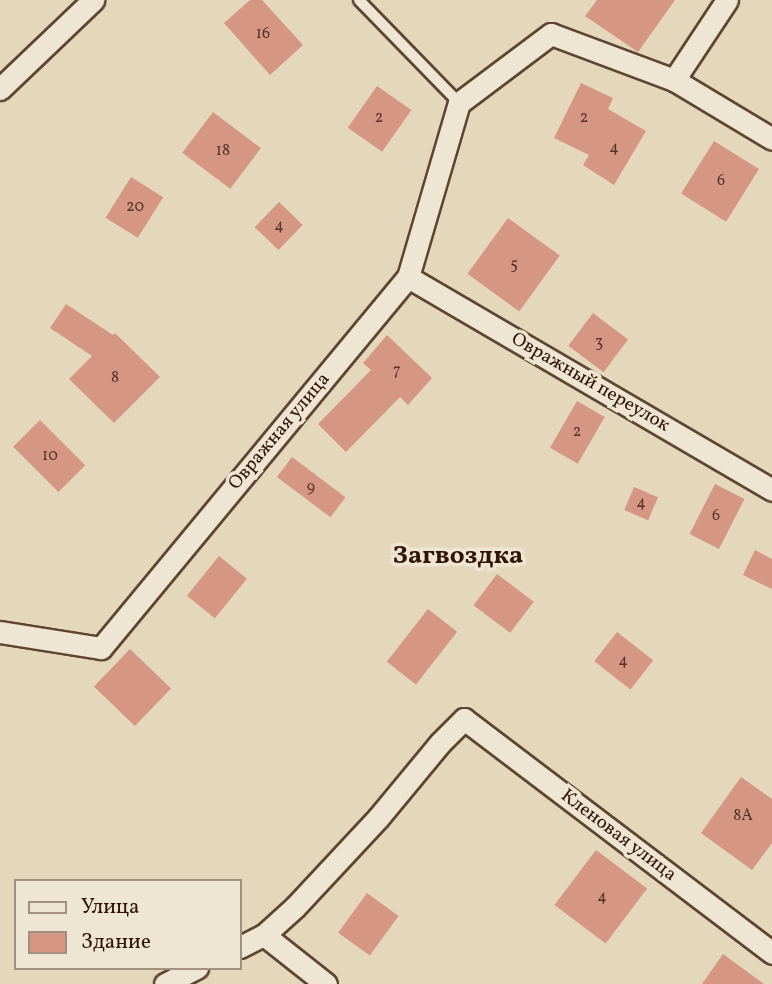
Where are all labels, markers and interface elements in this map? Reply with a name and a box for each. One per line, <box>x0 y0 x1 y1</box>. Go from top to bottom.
house number: 16 <box>256 24 270 44</box>
house number: 2 <box>375 108 383 128</box>
house number: 2 <box>580 108 588 128</box>
house number: 4 <box>609 138 619 158</box>
house number: 18 <box>216 141 230 161</box>
house number: 6 <box>717 171 725 191</box>
house number: 20 <box>126 197 144 217</box>
house number: 4 <box>274 216 284 236</box>
house number: 5 <box>510 255 518 275</box>
street label: Овражный переулок <box>507 328 673 438</box>
house number: 3 <box>595 333 603 353</box>
house number: 7 <box>393 361 401 381</box>
house number: 8 <box>111 368 119 388</box>
street label: Овражная улица <box>224 369 336 495</box>
house number: 2 <box>573 422 581 442</box>
house number: 10 <box>42 446 58 466</box>
house number: 9 <box>307 478 315 498</box>
house number: 4 <box>636 493 646 513</box>
house number: 6 <box>712 506 720 526</box>
district label: Загвоздка <box>393 541 523 573</box>
house number: 4 <box>618 651 628 671</box>
street label: Кленовая улица <box>555 785 681 887</box>
house number: 8А <box>733 806 753 826</box>
legend <box>14 879 242 970</box>
house number: 4 <box>597 887 607 907</box>
text: Улица <box>81 893 139 922</box>
text: Здание <box>81 928 151 957</box>

